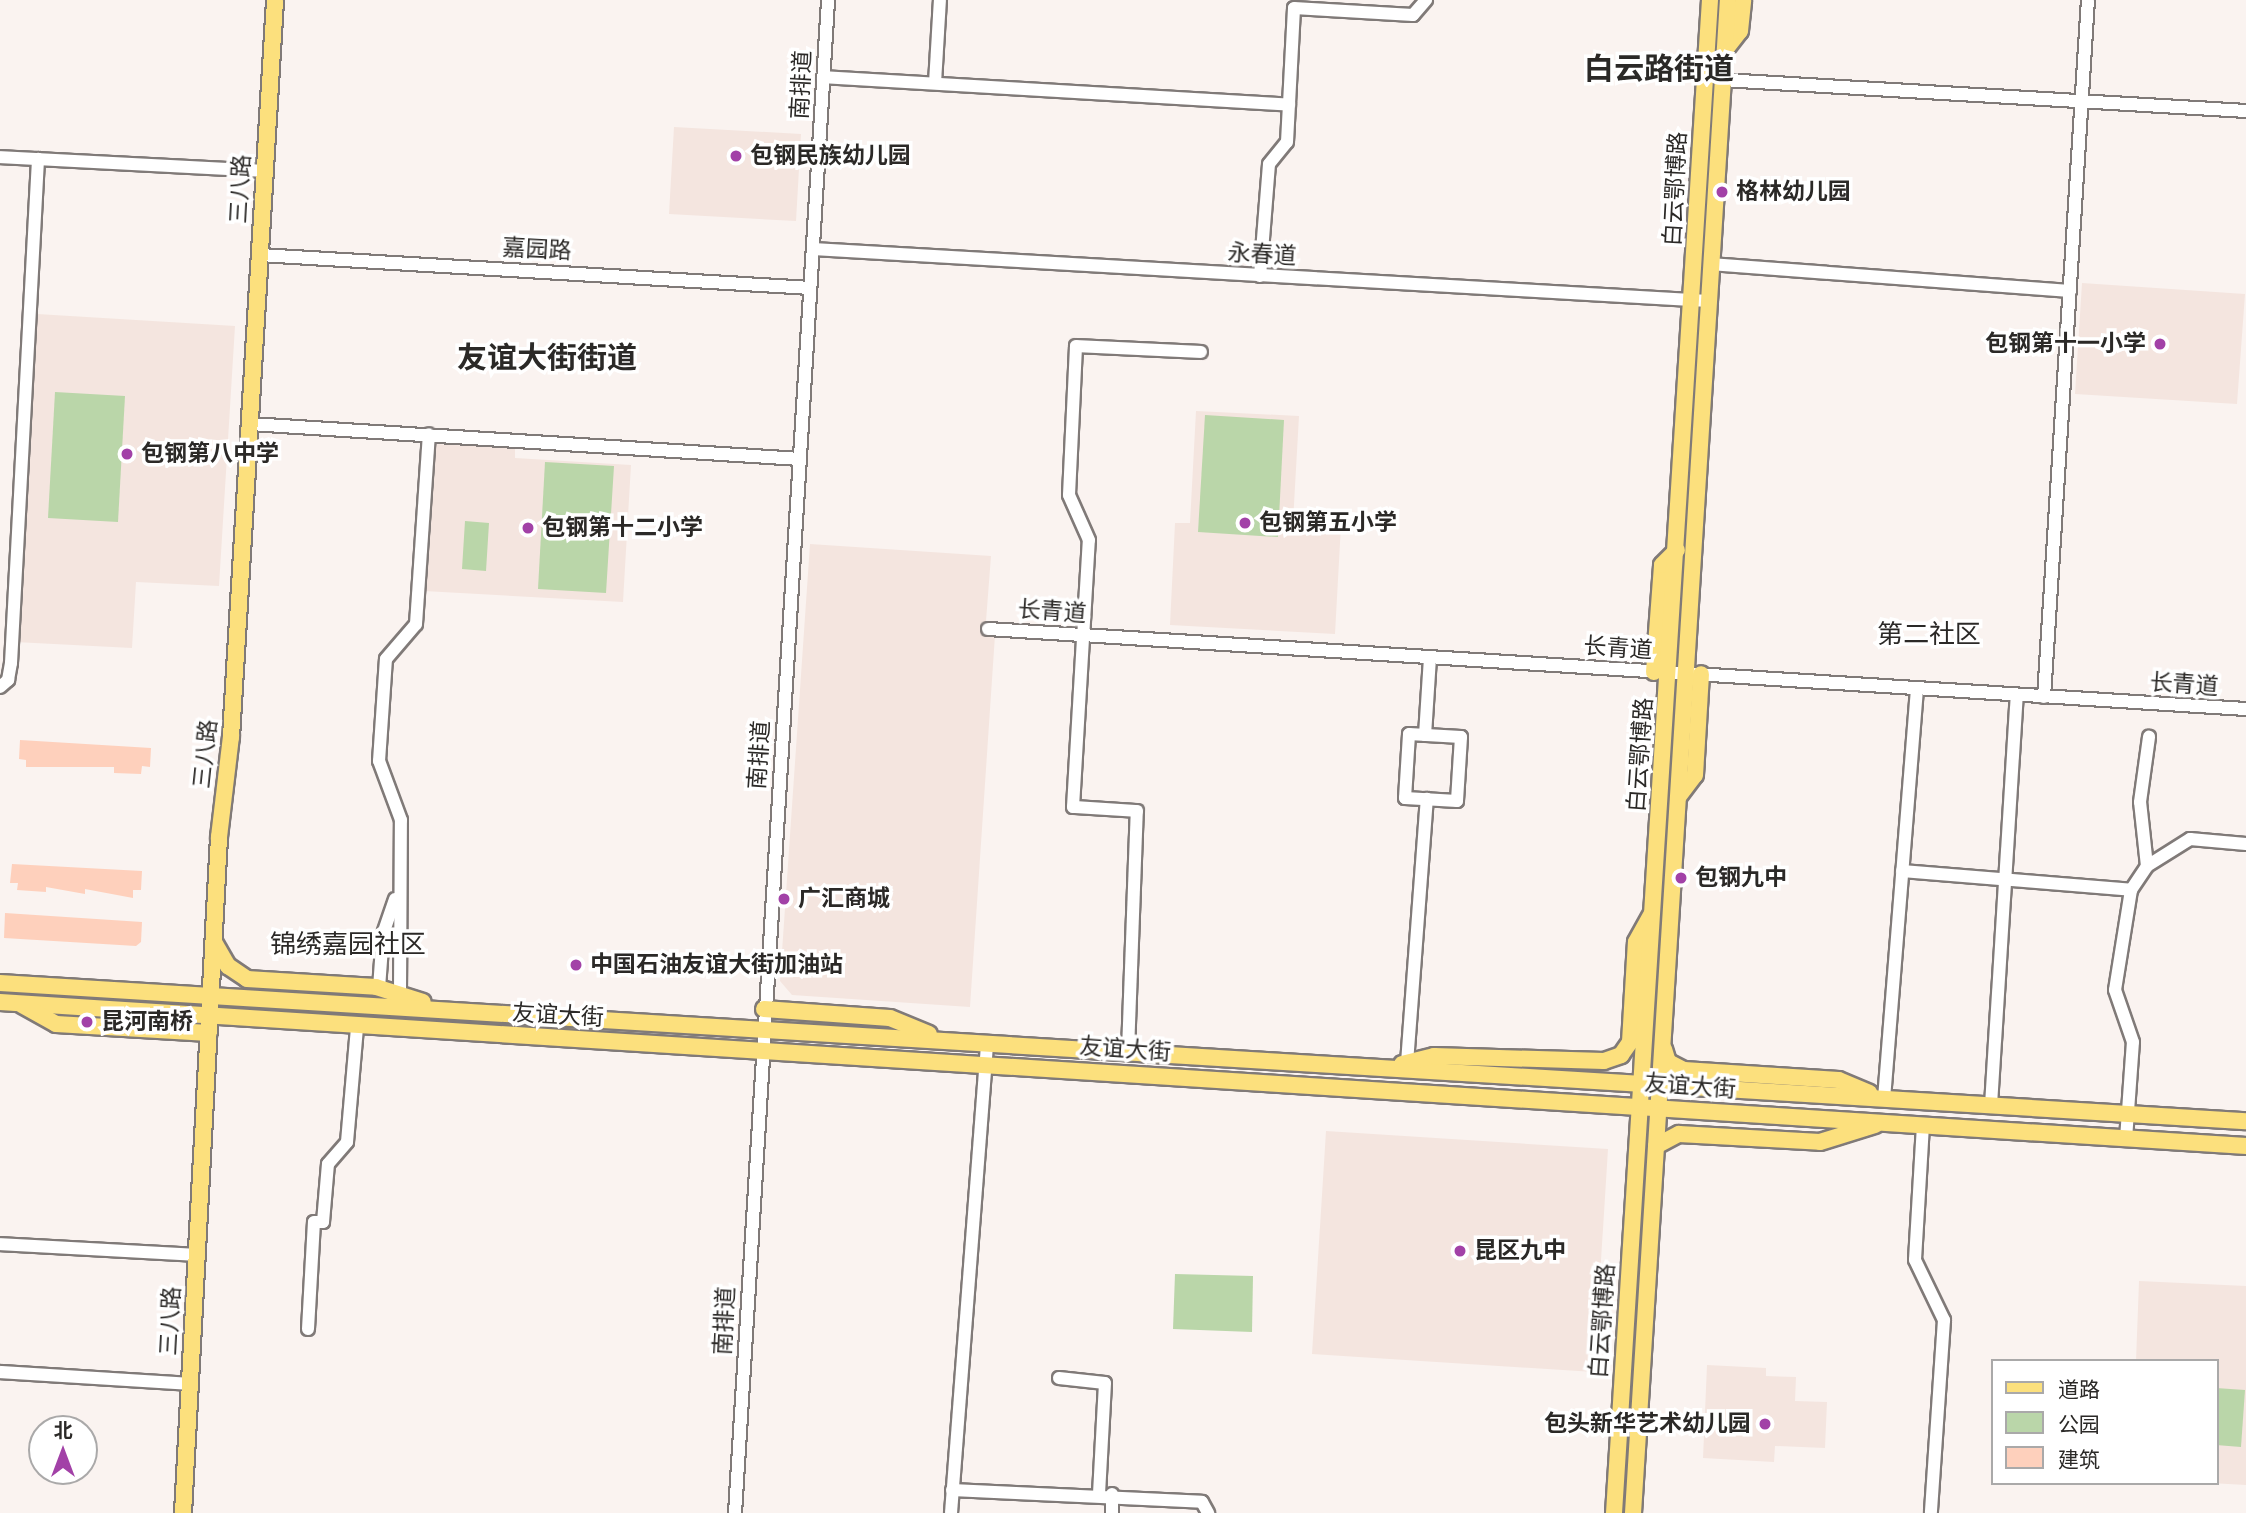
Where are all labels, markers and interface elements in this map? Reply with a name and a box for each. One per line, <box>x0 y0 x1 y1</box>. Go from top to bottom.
street label: 南排道 <box>786 50 818 120</box>
district label: 白云路街道 <box>1584 51 1734 87</box>
street label: 白云鄂博路 <box>1659 131 1693 247</box>
place label: 包钢民族幼儿园 <box>750 142 911 170</box>
marker: 包钢民族幼儿园 <box>728 148 744 164</box>
street label: 三八路 <box>225 154 257 224</box>
place label: 格林幼儿园 <box>1736 178 1851 206</box>
marker: 格林幼儿园 <box>1714 184 1730 200</box>
street label: 嘉园路 <box>502 234 572 266</box>
street label: 永春道 <box>1227 239 1297 271</box>
place label: 包钢第十一小学 <box>1985 330 2146 358</box>
marker: 包钢第十一小学 <box>2152 336 2168 352</box>
district label: 友谊大街街道 <box>457 340 637 376</box>
place label: 包钢第八中学 <box>141 440 279 468</box>
marker: 包钢第八中学 <box>119 446 135 462</box>
place label: 包钢第五小学 <box>1259 509 1397 537</box>
place label: 包钢第十二小学 <box>542 514 703 542</box>
marker: 包钢第五小学 <box>1237 515 1253 531</box>
marker: 包钢第十二小学 <box>520 520 536 536</box>
street label: 长青道 <box>1017 596 1087 628</box>
district label: 第二社区 <box>1877 619 1981 651</box>
street label: 长青道 <box>1583 633 1653 665</box>
street label: 长青道 <box>2149 669 2219 701</box>
street label: 白云鄂博路 <box>1623 697 1659 813</box>
street label: 三八路 <box>189 718 223 790</box>
street label: 南排道 <box>744 720 776 790</box>
place label: 包钢九中 <box>1695 864 1787 892</box>
marker: 包钢九中 <box>1673 870 1689 886</box>
place label: 广汇商城 <box>798 885 890 913</box>
marker: 广汇商城 <box>776 891 792 907</box>
district label: 锦绣嘉园社区 <box>270 929 426 961</box>
place label: 中国石油友谊大街加油站 <box>590 951 843 979</box>
marker: 中国石油友谊大街加油站 <box>568 957 584 973</box>
street label: 友谊大街 <box>511 1000 605 1032</box>
place label: 昆河南桥 <box>101 1008 193 1036</box>
marker: 昆河南桥 <box>79 1014 95 1030</box>
street label: 友谊大街 <box>1078 1033 1172 1067</box>
street label: 友谊大街 <box>1643 1070 1737 1104</box>
place label: 昆区九中 <box>1474 1237 1566 1265</box>
marker: 昆区九中 <box>1452 1243 1468 1259</box>
street label: 白云鄂博路 <box>1585 1263 1621 1379</box>
street label: 三八路 <box>155 1286 187 1356</box>
street label: 南排道 <box>709 1286 741 1356</box>
legend <box>1990 1359 2218 1485</box>
text: 道路 <box>2058 1378 2100 1402</box>
place label: 包头新华艺术幼儿园 <box>1544 1410 1751 1438</box>
text: 公园 <box>2058 1413 2100 1437</box>
north arrow <box>28 1415 98 1485</box>
marker: 包头新华艺术幼儿园 <box>1757 1416 1773 1432</box>
text: 北 <box>53 1419 73 1442</box>
text: 建筑 <box>2058 1448 2100 1472</box>

